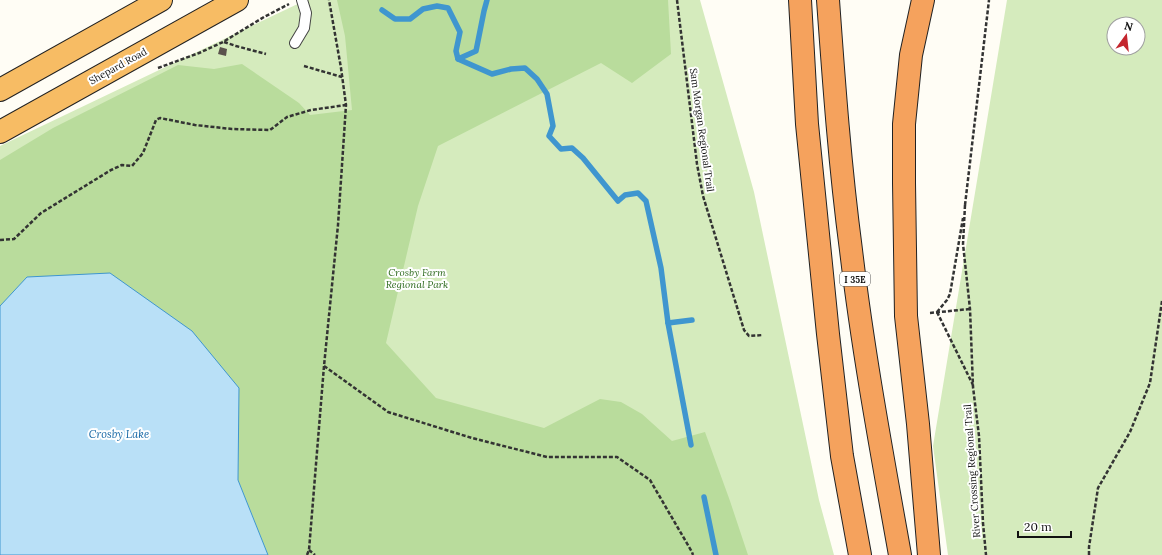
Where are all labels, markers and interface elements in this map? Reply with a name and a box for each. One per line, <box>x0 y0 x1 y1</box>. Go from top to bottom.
north arrow <box>1106 16 1146 56</box>
text: N <box>1123 18 1135 34</box>
street label: Shepard Road <box>87 45 149 87</box>
street label: Sam Morgan Regional Trail <box>687 67 717 193</box>
park label: Crosby Farm Regional Park <box>386 266 448 291</box>
road number: I 35E <box>840 272 870 286</box>
street label: River Crossing Regional Trail <box>961 404 983 538</box>
water label: Crosby Lake <box>89 427 149 441</box>
scale bar <box>1018 513 1071 539</box>
text: 20 m <box>1024 519 1052 534</box>

